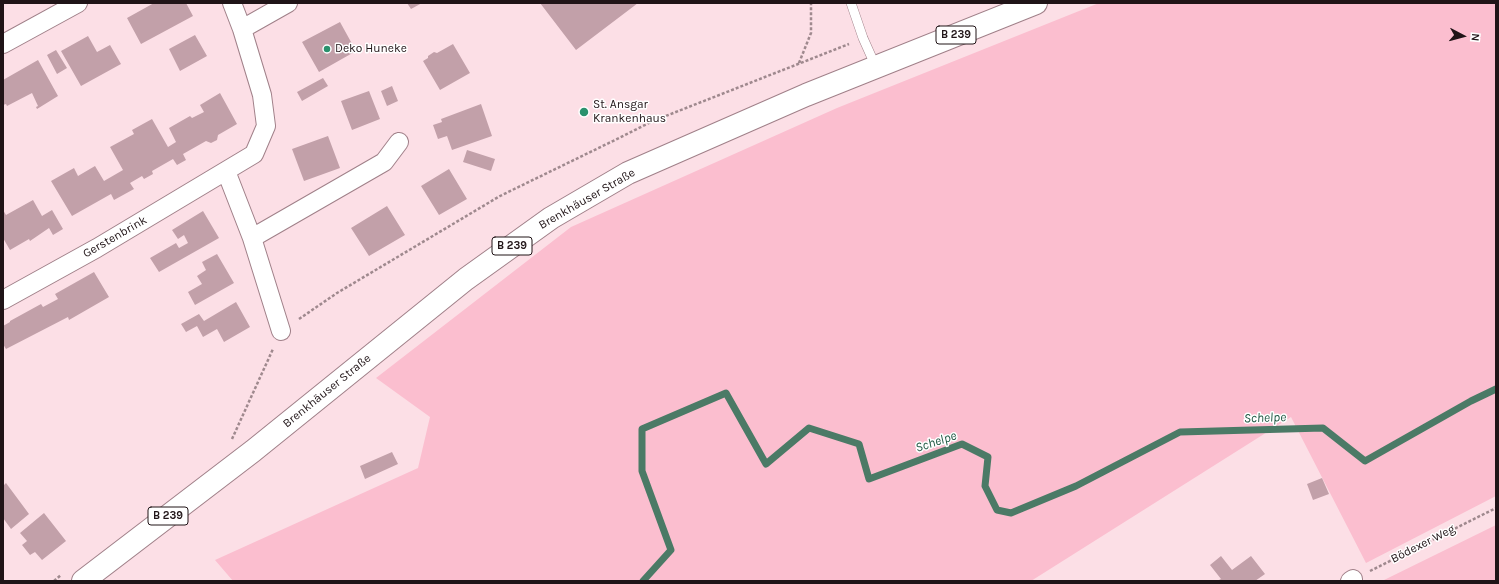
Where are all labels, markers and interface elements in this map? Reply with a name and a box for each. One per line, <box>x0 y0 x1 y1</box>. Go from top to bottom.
north arrow <box>1443 16 1483 56</box>
road number: B 239 <box>936 26 976 44</box>
text: N <box>1469 33 1482 42</box>
place label: Deko Huneke <box>335 42 407 56</box>
marker: Deko Huneke <box>322 44 332 54</box>
place label: St. Ansgar Krankenhaus <box>593 98 666 126</box>
marker: St. Ansgar Krankenhaus <box>578 106 590 118</box>
street label: Brenkhäuser Straße <box>536 166 638 232</box>
street label: Gerstenbrink <box>80 213 150 261</box>
road number: B 239 <box>492 237 532 255</box>
street label: Brenkhäuser Straße <box>280 351 374 431</box>
water label: Schelpe <box>1244 409 1286 427</box>
water label: Schelpe <box>913 428 959 456</box>
road number: B 239 <box>148 507 188 525</box>
street label: Bödexer Weg <box>1389 522 1457 566</box>

